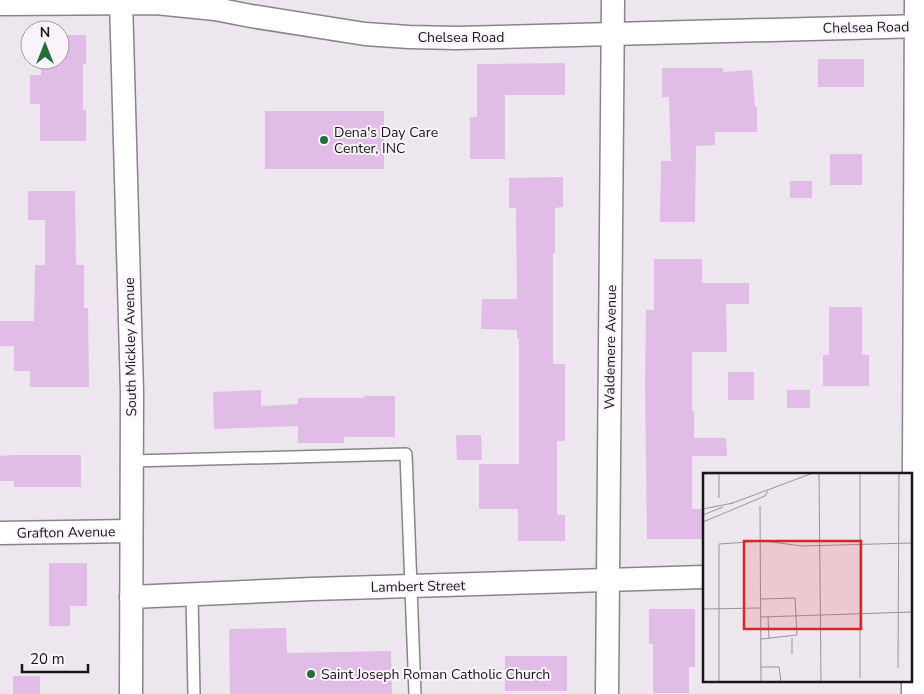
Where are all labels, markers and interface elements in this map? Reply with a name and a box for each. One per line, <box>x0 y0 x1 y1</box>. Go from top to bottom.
street label: Chelsea Road <box>823 17 910 38</box>
north arrow <box>20 20 70 70</box>
text: N <box>40 23 50 42</box>
street label: Chelsea Road <box>418 28 504 47</box>
place label: Dena's Day Care Center, INC <box>334 123 438 158</box>
marker: Dena's Day Care Center, INC <box>318 134 330 146</box>
street label: South Mickley Avenue <box>120 277 141 417</box>
street label: Waldemere Avenue <box>600 284 621 410</box>
inset map <box>703 473 912 682</box>
street label: Grafton Avenue <box>17 522 116 543</box>
street label: Lambert Street <box>370 576 466 597</box>
scale bar <box>22 642 89 674</box>
text: 20 m <box>30 649 65 669</box>
place label: Saint Joseph Roman Catholic Church <box>321 665 550 684</box>
marker: Saint Joseph Roman Catholic Church <box>305 668 317 680</box>

